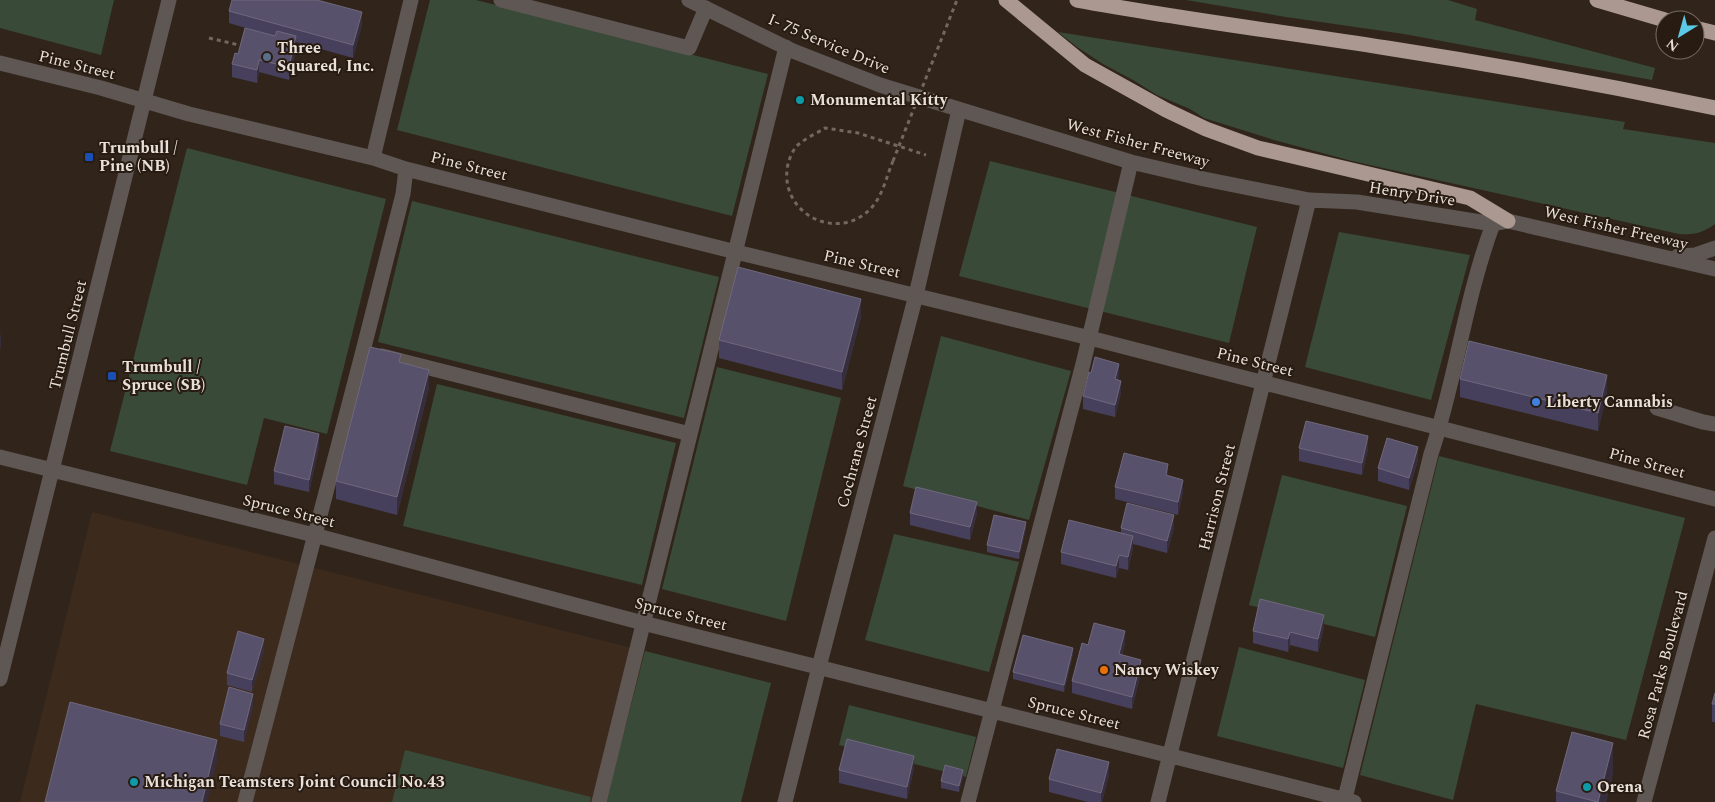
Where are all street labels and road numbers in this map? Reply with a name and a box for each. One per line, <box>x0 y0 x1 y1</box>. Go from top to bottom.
street label: I- 75 Service Drive <box>764 7 894 81</box>
street label: Pine Street <box>36 44 118 86</box>
street label: West Fisher Freeway <box>1064 112 1213 174</box>
street label: Pine Street <box>428 145 510 187</box>
street label: Henry Drive <box>1367 175 1457 213</box>
street label: West Fisher Freeway <box>1542 200 1692 257</box>
street label: Pine Street <box>821 244 903 285</box>
street label: Trumbull Street <box>43 277 93 393</box>
street label: Pine Street <box>1214 341 1296 383</box>
street label: Cochrane Street <box>831 393 884 511</box>
street label: Harrison Street <box>1192 441 1242 553</box>
street label: Pine Street <box>1606 441 1688 485</box>
street label: Spruce Street <box>240 488 338 534</box>
street label: Rosa Parks Boulevard <box>1632 588 1694 742</box>
street label: Spruce Street <box>632 591 730 637</box>
street label: Spruce Street <box>1025 690 1123 736</box>

